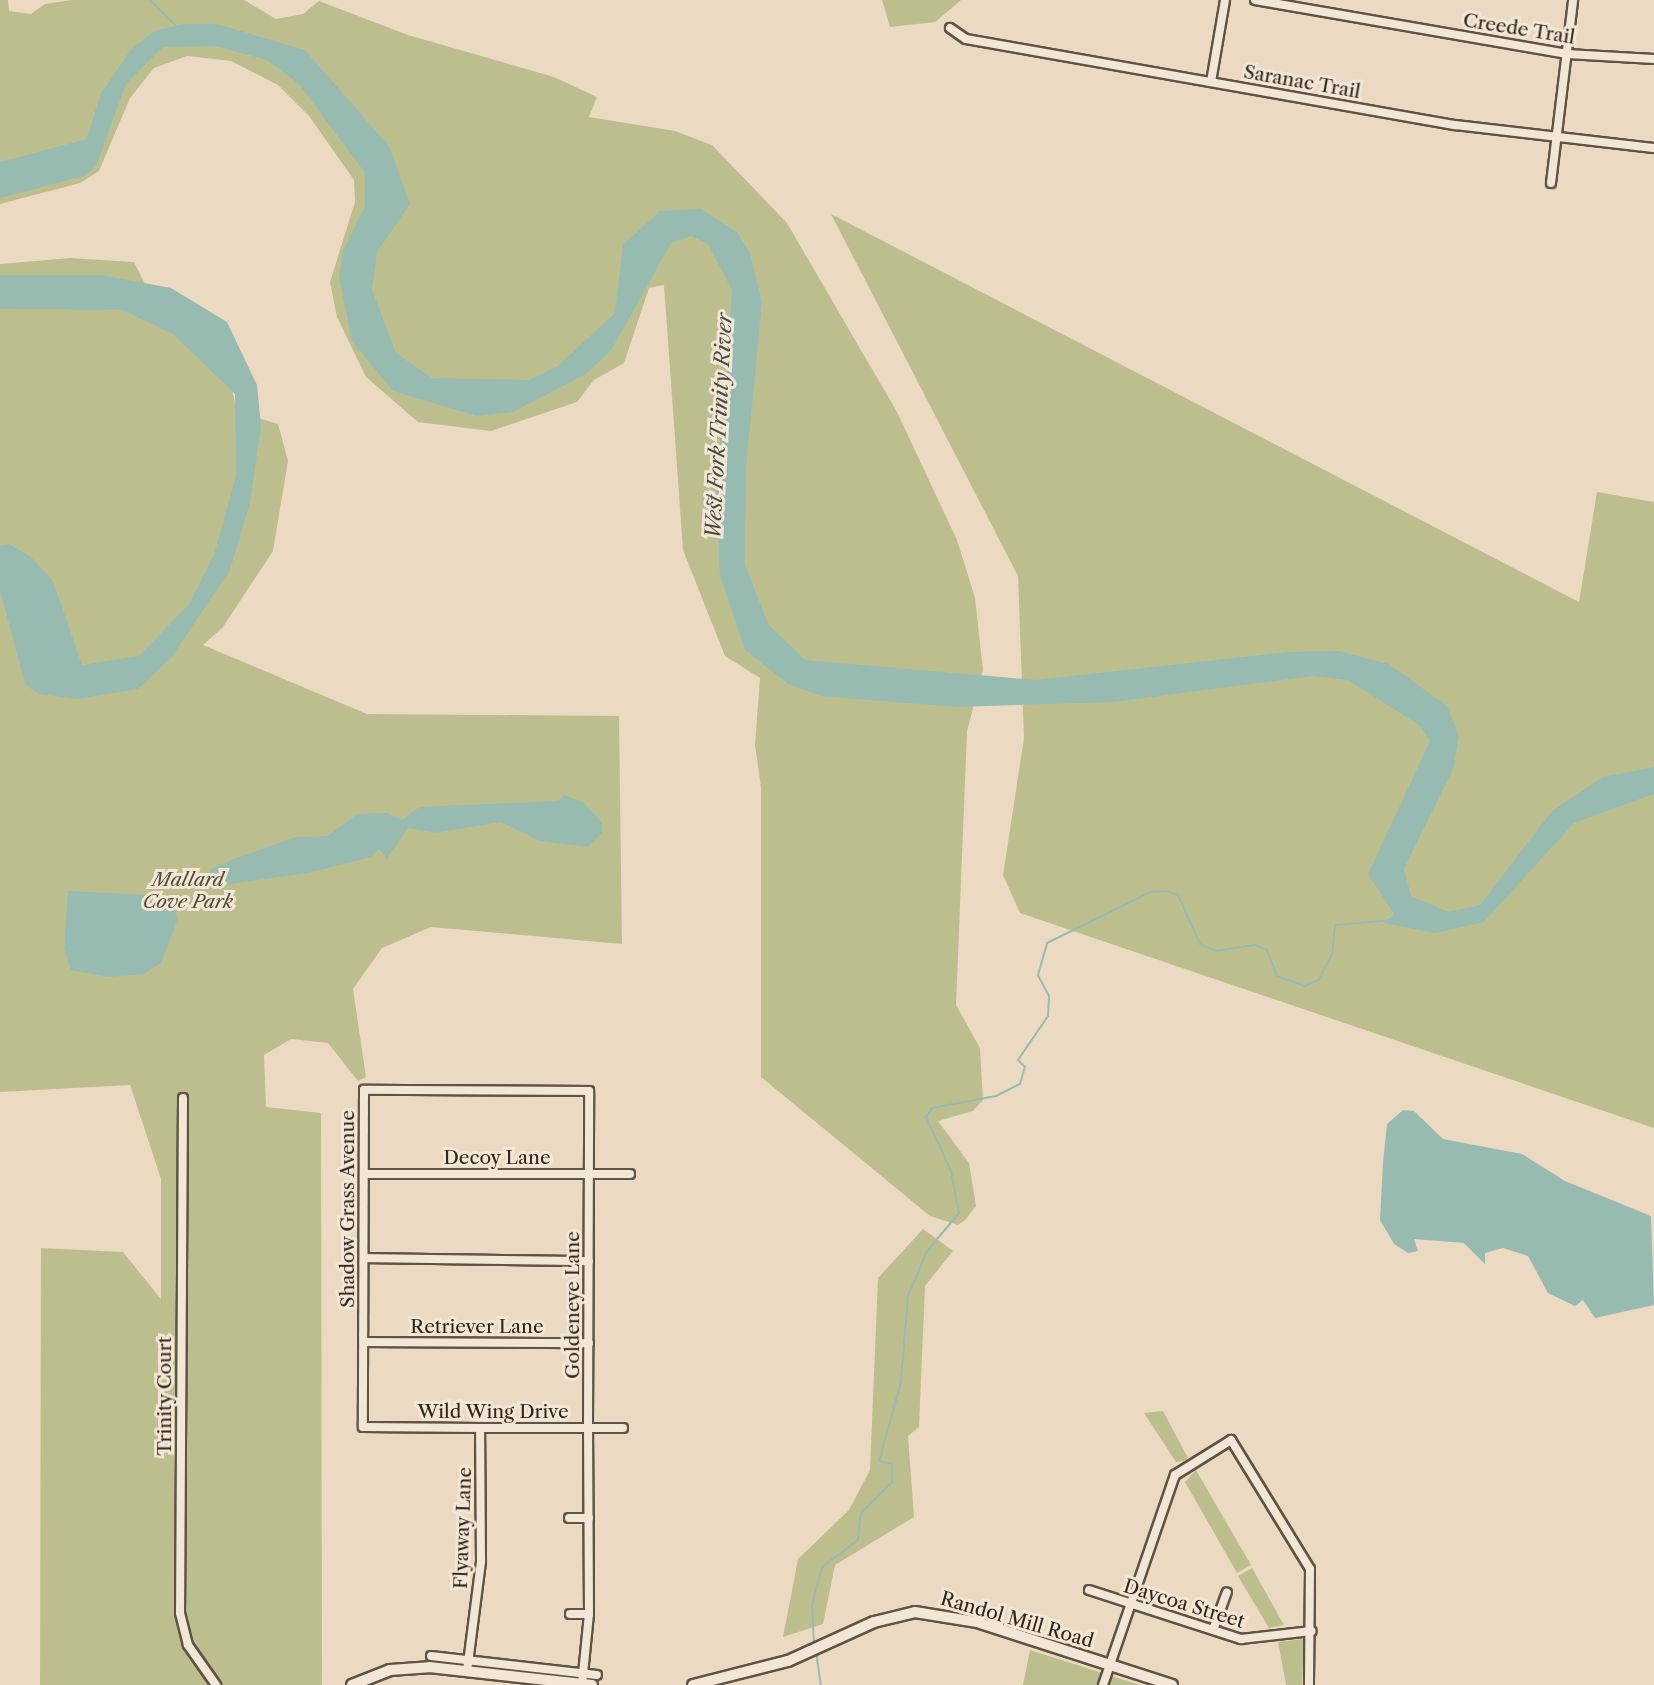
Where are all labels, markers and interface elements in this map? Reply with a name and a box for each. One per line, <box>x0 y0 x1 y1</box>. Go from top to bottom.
street label: Creede Trail <box>1461 9 1577 49</box>
street label: Saranac Trail <box>1242 60 1362 104</box>
water label: West Fork Trinity River <box>700 312 738 540</box>
park label: Mallard Cove Park <box>143 869 233 913</box>
street label: Shadow Grass Avenue <box>337 1109 359 1309</box>
street label: Decoy Lane <box>443 1147 551 1169</box>
street label: Goldeneye Lane <box>562 1231 584 1379</box>
street label: Retriever Lane <box>410 1316 544 1338</box>
street label: Trinity Court <box>154 1336 176 1456</box>
street label: Wild Wing Drive <box>417 1401 569 1423</box>
street label: Flyaway Lane <box>449 1466 477 1590</box>
street label: Daycoa Street <box>1121 1575 1247 1633</box>
street label: Randol Mill Road <box>938 1587 1096 1653</box>

